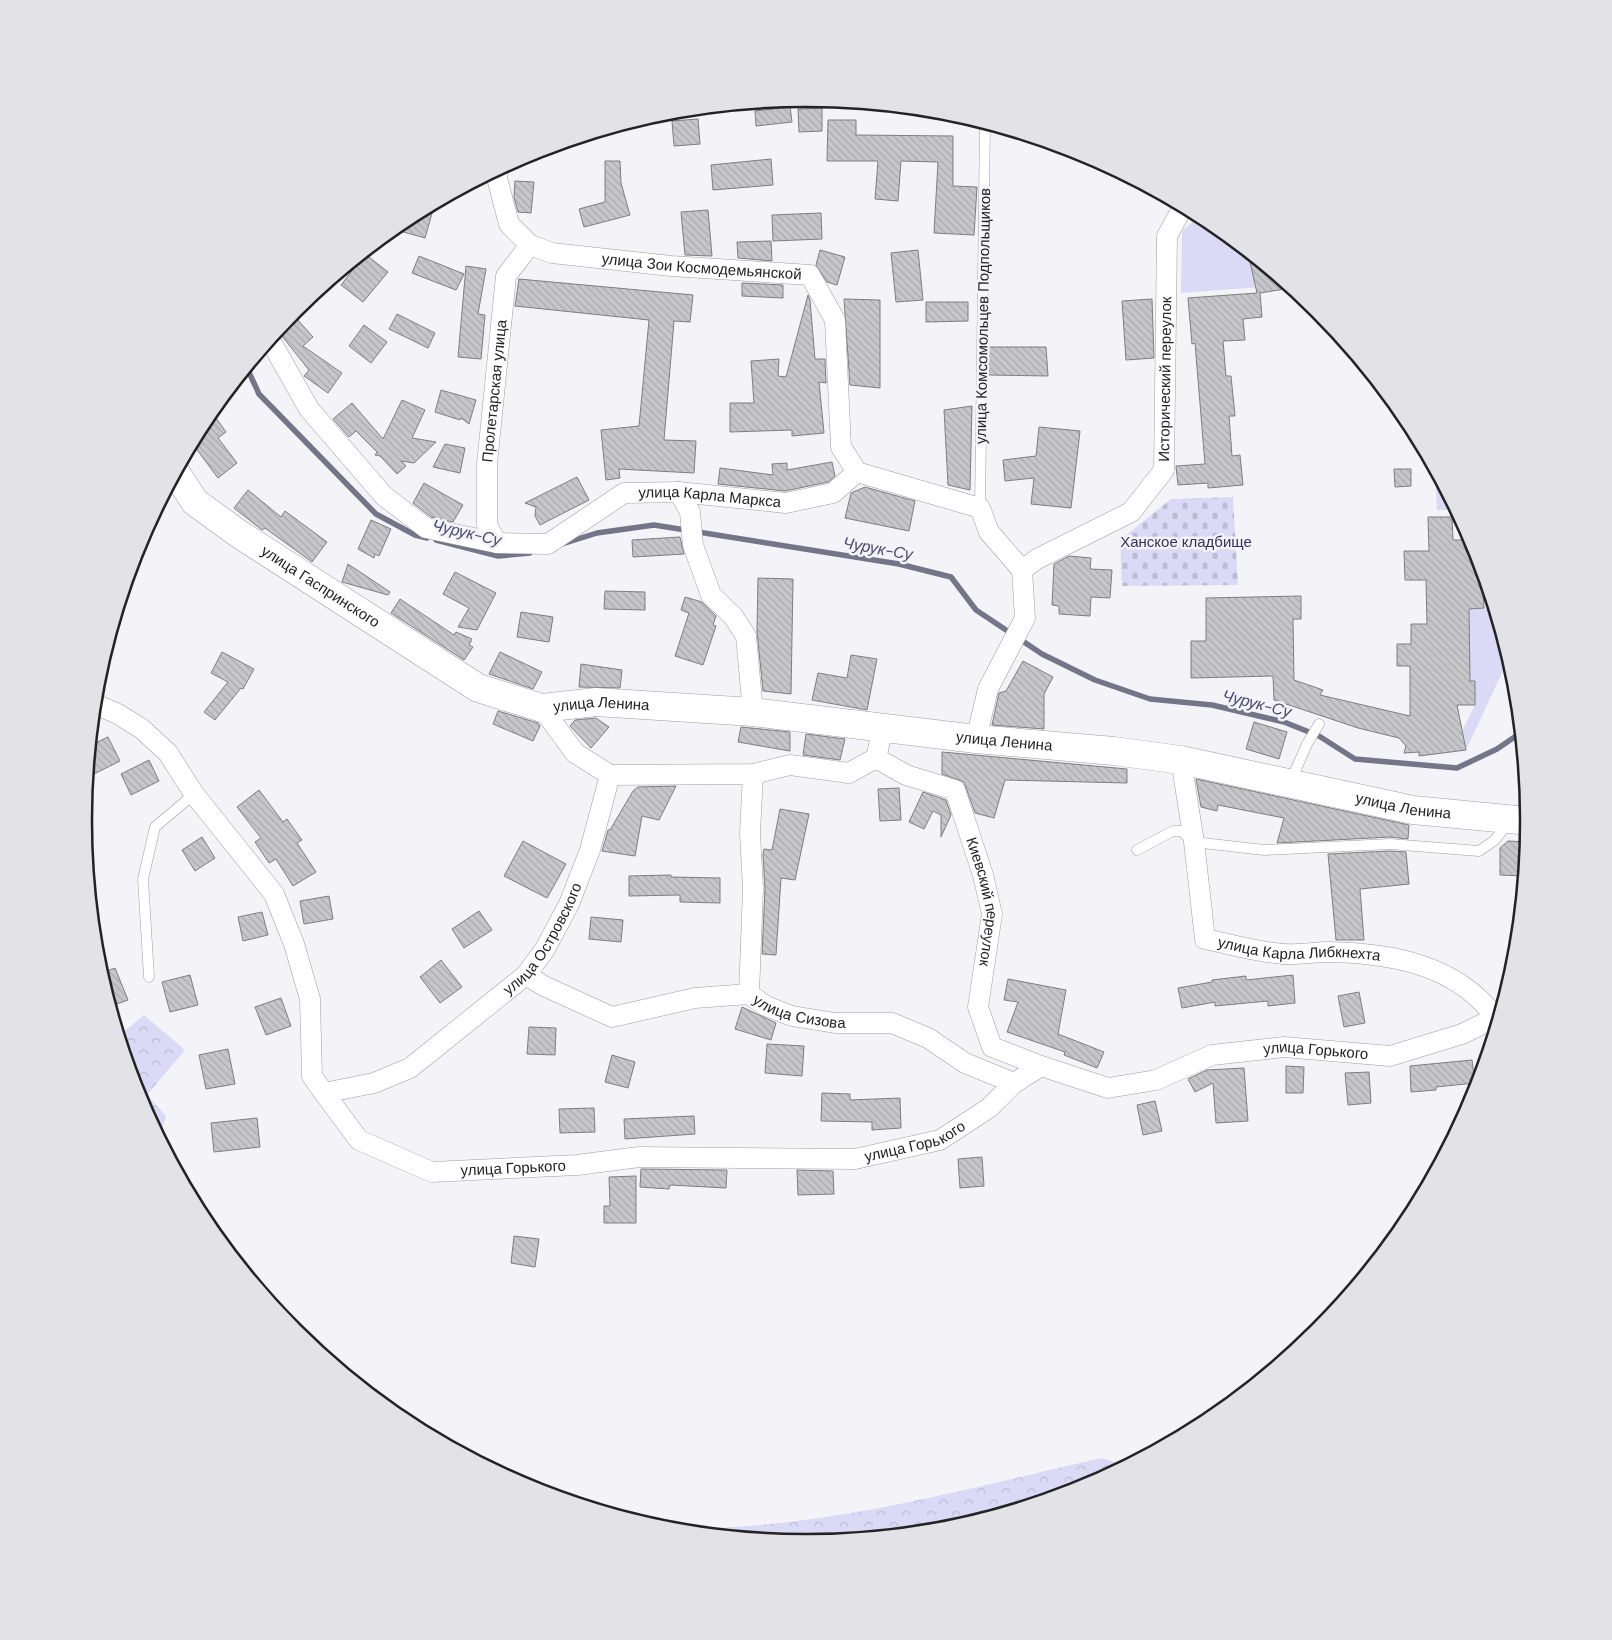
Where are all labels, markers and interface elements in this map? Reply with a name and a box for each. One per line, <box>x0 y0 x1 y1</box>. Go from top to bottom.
street label: улица Комсомольцев Подпольщиков <box>971 188 995 444</box>
street label: улица Зои Космодемьянской <box>601 248 802 284</box>
street label: Исторический переулок <box>1154 296 1176 462</box>
street label: Пролетарская улица <box>477 318 512 463</box>
street label: улица Карла Маркса <box>638 482 783 513</box>
water label: Чурук-Су <box>430 514 504 551</box>
water label: Чурук-Су <box>841 532 915 565</box>
park label: Ханское кладбище <box>1120 532 1252 552</box>
street label: улица Гаспринского <box>257 541 384 632</box>
water label: Чурук-Су <box>1220 685 1294 722</box>
street label: улица Ленина <box>552 692 651 717</box>
street label: улица Ленина <box>955 727 1054 756</box>
street label: улица Ленина <box>1354 788 1453 824</box>
street label: Киевский переулок <box>961 835 1002 968</box>
street label: улица Островского <box>499 880 586 999</box>
street label: улица Карла Либкнехта <box>1216 932 1382 966</box>
street label: улица Сизова <box>749 990 846 1033</box>
street label: улица Горького <box>1262 1037 1369 1064</box>
street label: улица Горького <box>862 1116 969 1167</box>
street label: улица Горького <box>460 1156 566 1181</box>

